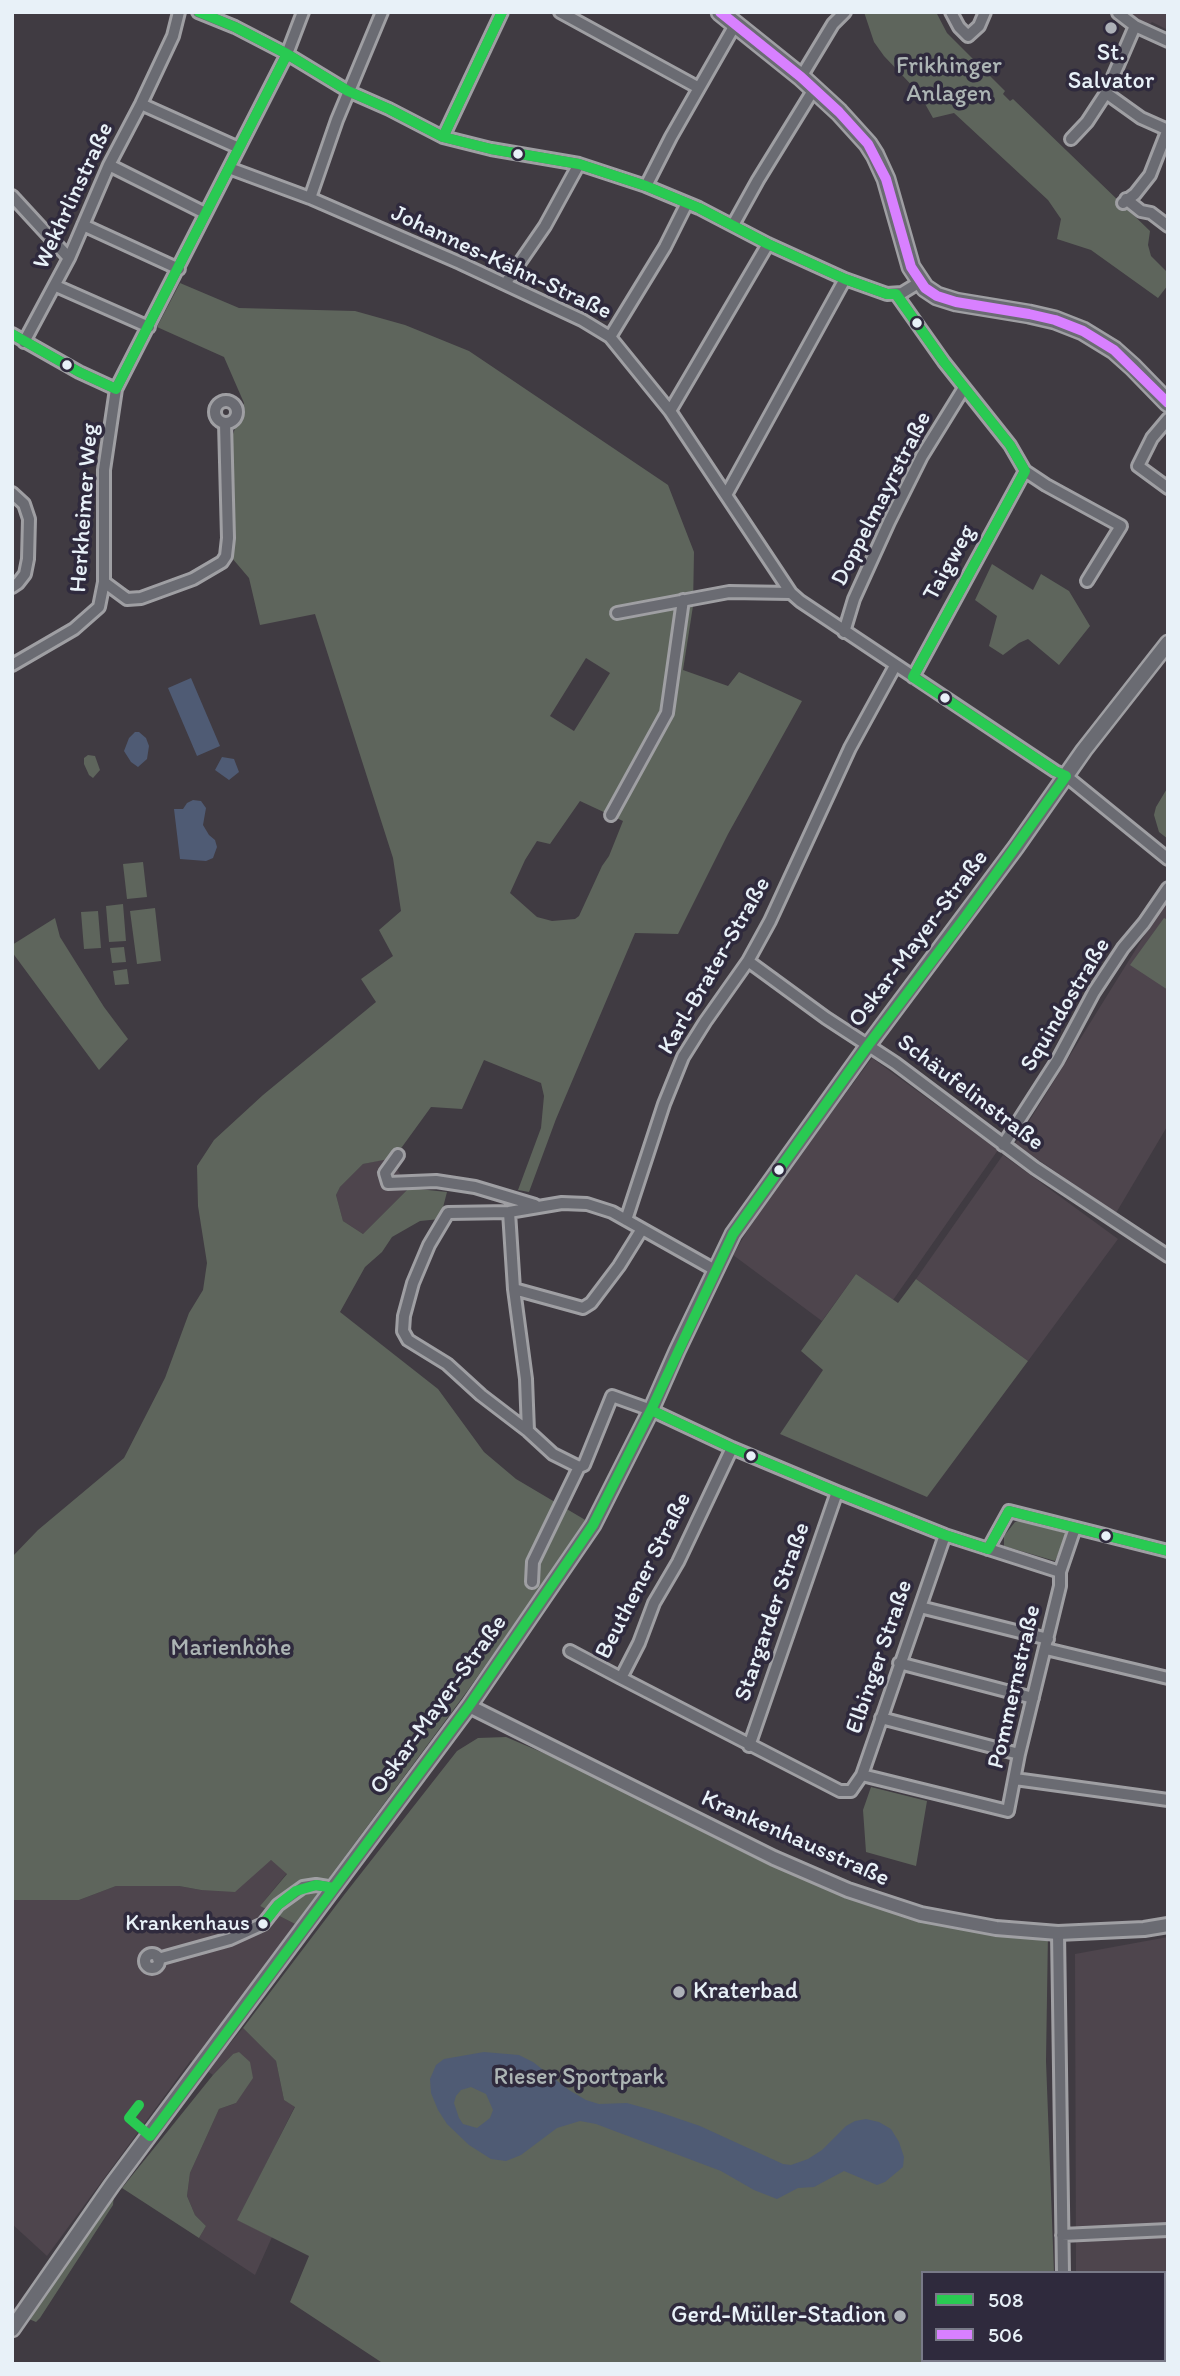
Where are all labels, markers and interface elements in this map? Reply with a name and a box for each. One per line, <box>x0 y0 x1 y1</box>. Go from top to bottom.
marker: St. Salvator <box>1103 20 1119 36</box>
place label: St. Salvator <box>1068 40 1154 96</box>
park label: Frikhinger Anlagen <box>896 53 1002 109</box>
street label: Wekhrlinstraße <box>27 118 121 274</box>
unlabelled marker <box>511 147 525 161</box>
street label: Johannes-Kähn-Straße <box>386 199 616 327</box>
unlabelled marker <box>910 316 924 330</box>
unlabelled marker <box>60 358 74 372</box>
street label: Doppelmayrstraße <box>826 407 938 591</box>
street label: Herkheimer Weg <box>65 422 105 594</box>
street label: Taigweg <box>917 520 983 606</box>
unlabelled marker <box>938 691 952 705</box>
street label: Oskar-Mayer-Straße <box>843 845 995 1033</box>
street label: Karl-Brater-Straße <box>652 872 778 1060</box>
street label: Squindostraße <box>1015 933 1117 1077</box>
street label: Schäufelinstraße <box>891 1028 1049 1158</box>
unlabelled marker <box>772 1163 786 1177</box>
unlabelled marker <box>744 1449 758 1463</box>
street label: Beuthener Straße <box>590 1488 698 1664</box>
street label: Stargarder Straße <box>729 1519 817 1705</box>
unlabelled marker <box>1099 1529 1113 1543</box>
street label: Elbinger Straße <box>840 1576 920 1738</box>
street label: Pommernstraße <box>982 1602 1048 1772</box>
street label: Oskar-Mayer-Straße <box>364 1610 514 1800</box>
park label: Marienhöhe <box>171 1635 291 1663</box>
street label: Krankenhausstraße <box>696 1784 894 1894</box>
place label: Krankenhaus <box>125 1911 250 1937</box>
marker: Krankenhaus <box>256 1917 270 1931</box>
place label: Kraterbad <box>693 1978 798 2006</box>
marker: Kraterbad <box>671 1984 687 2000</box>
park label: Rieser Sportpark <box>493 2064 665 2092</box>
legend <box>921 2271 1166 2362</box>
text: 508 <box>988 2287 1023 2312</box>
place label: Gerd-Müller-Stadion <box>671 2302 886 2330</box>
marker: Gerd-Müller-Stadion <box>892 2308 908 2324</box>
text: 506 <box>988 2322 1023 2347</box>

